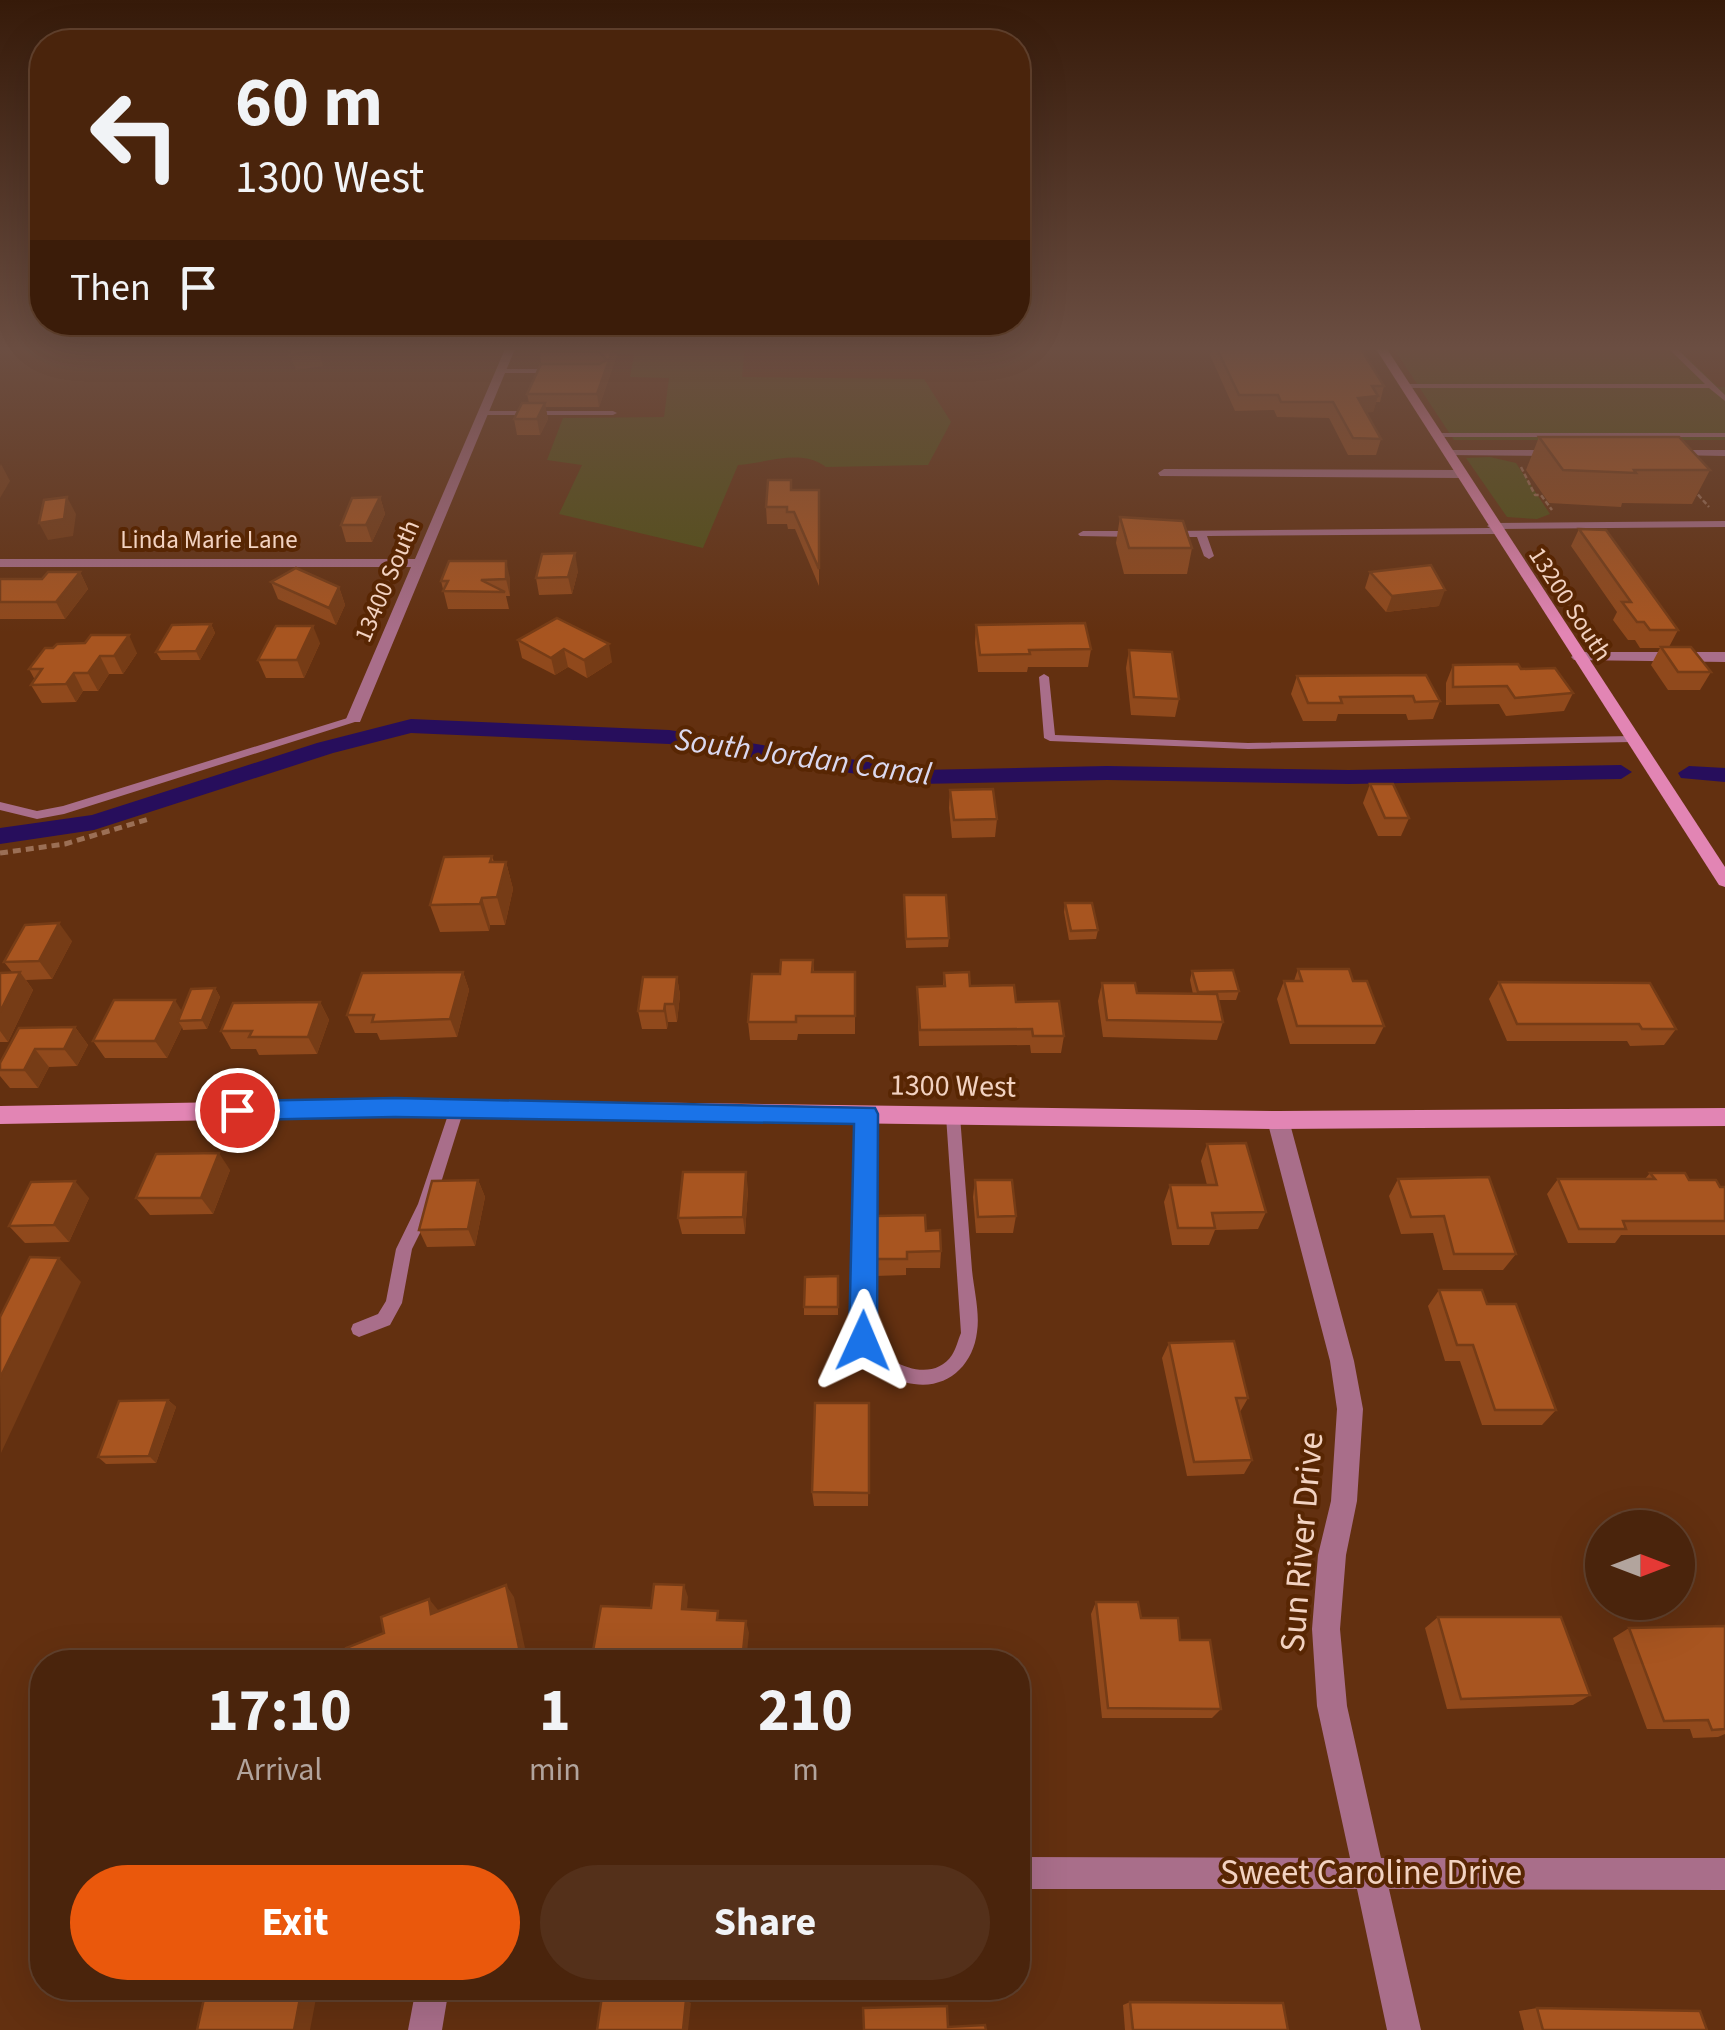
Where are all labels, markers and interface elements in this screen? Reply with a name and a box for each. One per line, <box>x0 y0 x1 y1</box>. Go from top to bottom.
text: 60 m <box>235 53 383 153</box>
icon: left <box>70 70 200 200</box>
text: 1300 West <box>235 146 424 210</box>
icon: arrive <box>171 260 226 315</box>
text: Then <box>70 261 151 315</box>
street label: 13400 South <box>345 514 429 648</box>
street label: Linda Marie Lane <box>120 522 298 558</box>
street label: 13200 South <box>1520 540 1620 668</box>
water label: South Jordan Canal <box>672 716 934 798</box>
street label: 1300 West <box>890 1063 1016 1109</box>
pin <box>195 1068 280 1153</box>
icon: arrive <box>210 1083 265 1138</box>
position arrow <box>811 1289 915 1393</box>
street label: Sun River Drive <box>1267 1430 1337 1654</box>
north arrow <box>1585 1510 1695 1620</box>
map controls <box>1585 1510 1695 1620</box>
text: 17:10 <box>207 1669 352 1754</box>
text: 1 <box>539 1669 571 1754</box>
text: 210 <box>758 1669 853 1754</box>
text: Arrival <box>236 1747 322 1793</box>
text: min <box>529 1747 581 1793</box>
text: m <box>792 1747 819 1793</box>
street label: Sweet Caroline Drive <box>1220 1848 1522 1898</box>
button: Exit <box>70 1865 520 1980</box>
button: Share <box>540 1865 990 1980</box>

